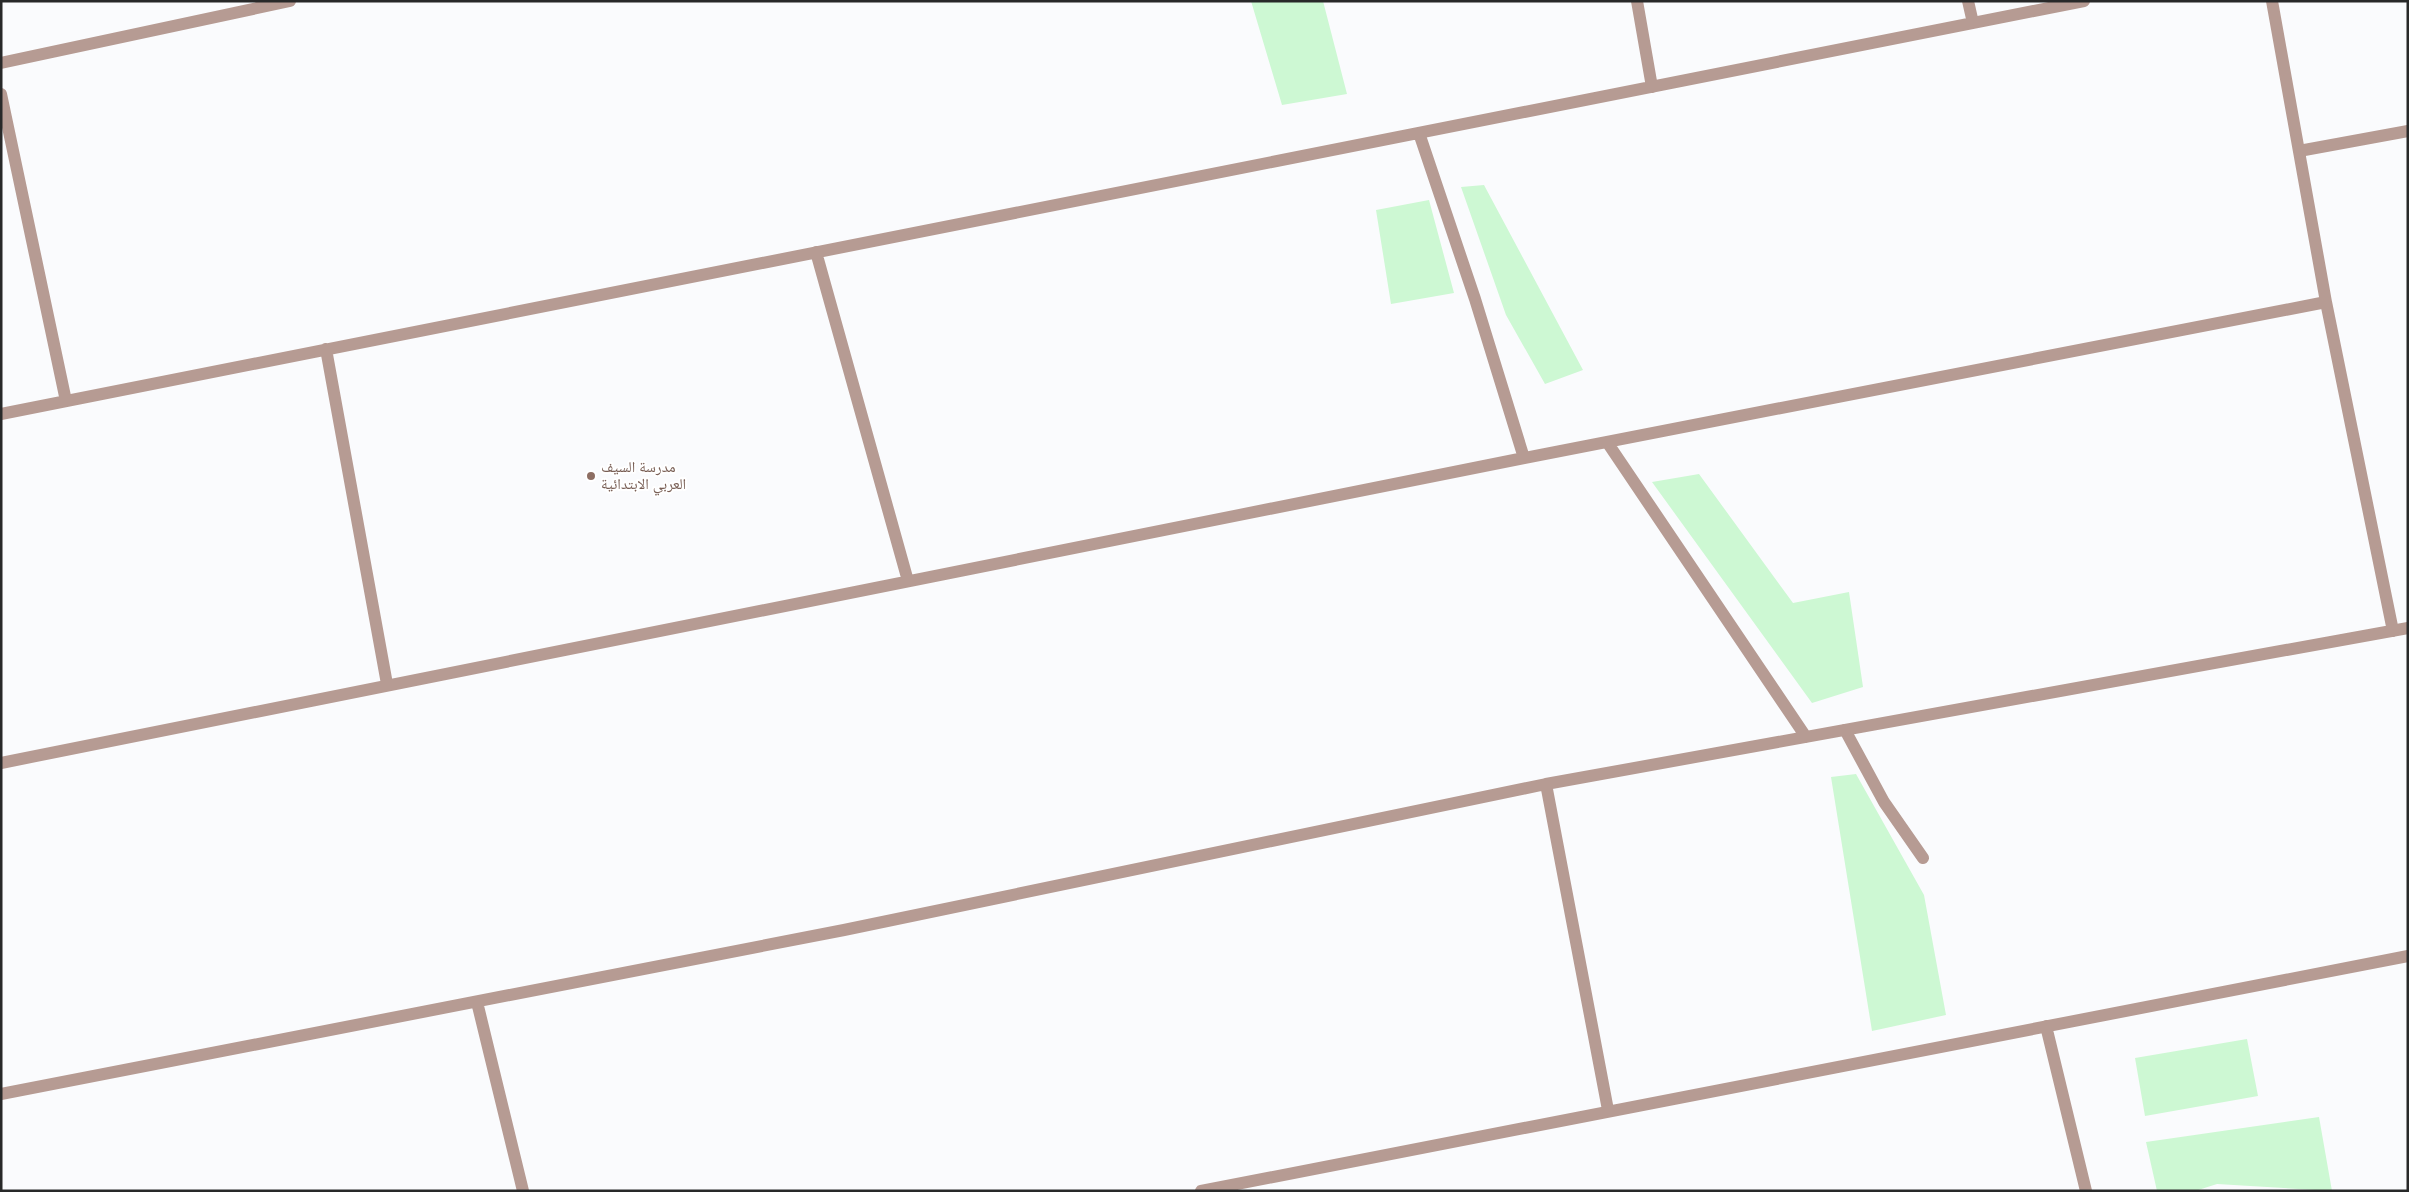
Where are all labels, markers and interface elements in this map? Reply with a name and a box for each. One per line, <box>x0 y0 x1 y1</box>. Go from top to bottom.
place label: مدرسة السيف العربي الابتدائية <box>601 457 686 496</box>
marker: مدرسة السيف العربي الابتدائية <box>585 470 597 482</box>

